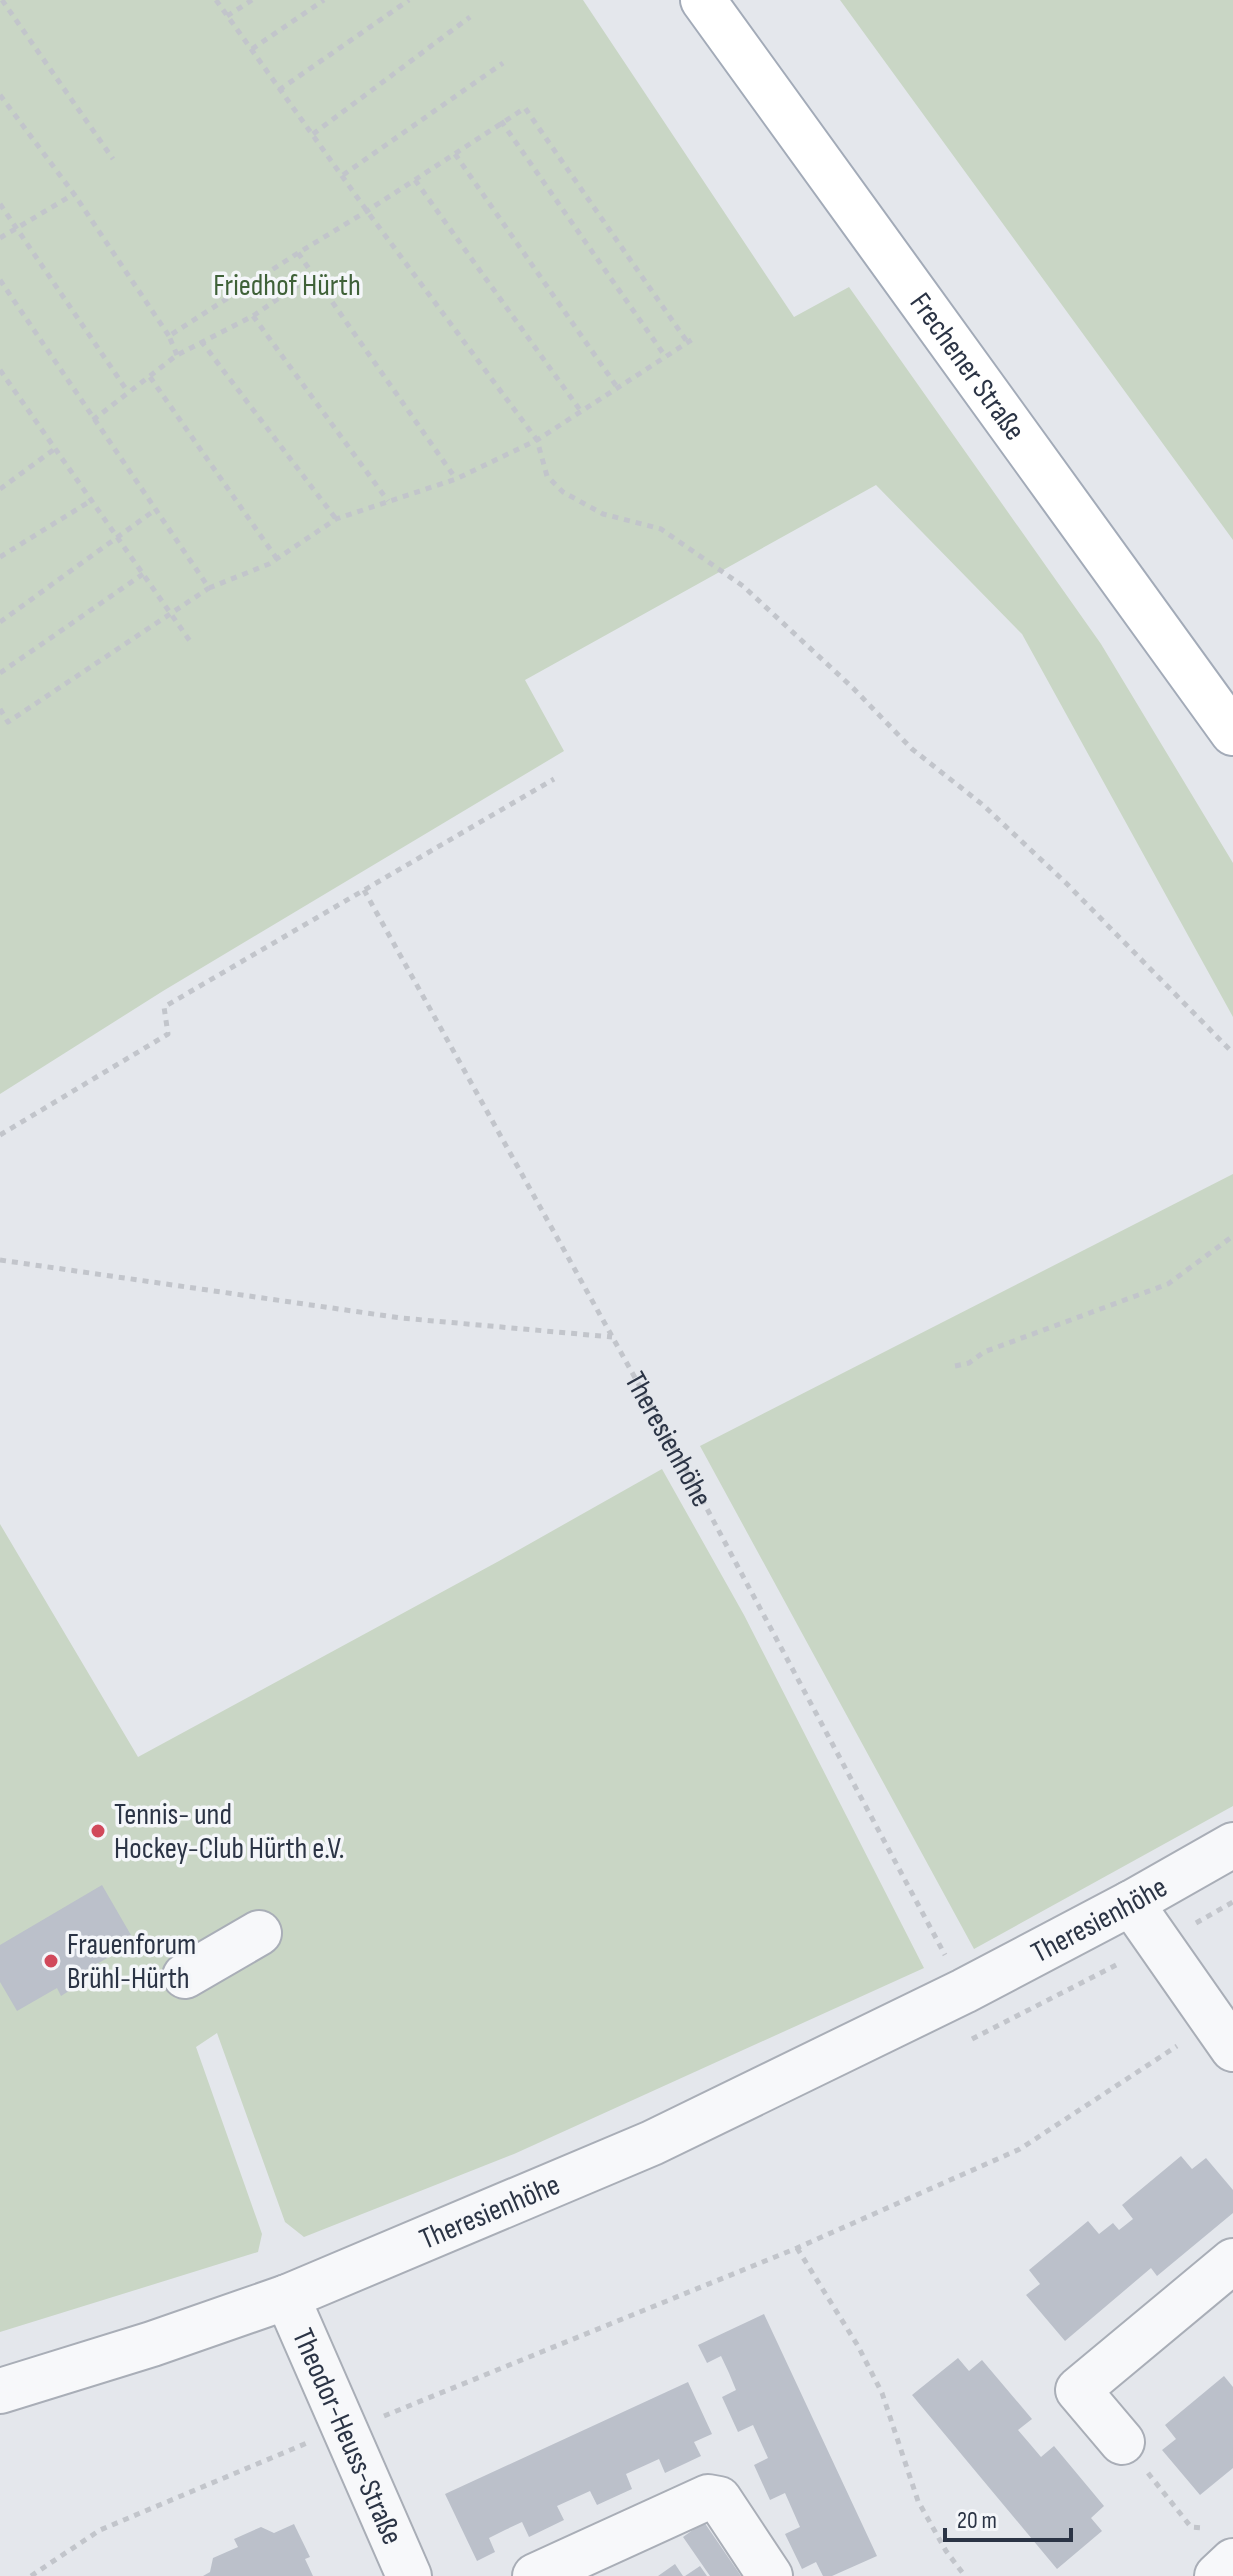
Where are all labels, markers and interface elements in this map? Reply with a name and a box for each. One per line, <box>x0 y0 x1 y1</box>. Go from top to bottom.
park label: Friedhof Hürth <box>213 268 361 304</box>
street label: Frechener Straße <box>902 286 1032 448</box>
street label: Theresienhöhe <box>616 1366 720 1513</box>
place label: Tennis- und Hockey-Club Hürth e.V. <box>114 1797 344 1867</box>
marker: Tennis- und Hockey-Club Hürth e.V. <box>89 1822 107 1840</box>
street label: Theresienhöhe <box>1026 1869 1174 1971</box>
place label: Frauenforum Brühl-Hürth <box>67 1927 196 1997</box>
marker: Frauenforum Brühl-Hürth <box>42 1952 60 1970</box>
street label: Theresienhöhe <box>415 2167 565 2258</box>
street label: Theodor-Heuss-Straße <box>284 2323 410 2550</box>
scale bar <box>945 2492 1071 2542</box>
text: 20 m <box>957 2506 997 2535</box>

